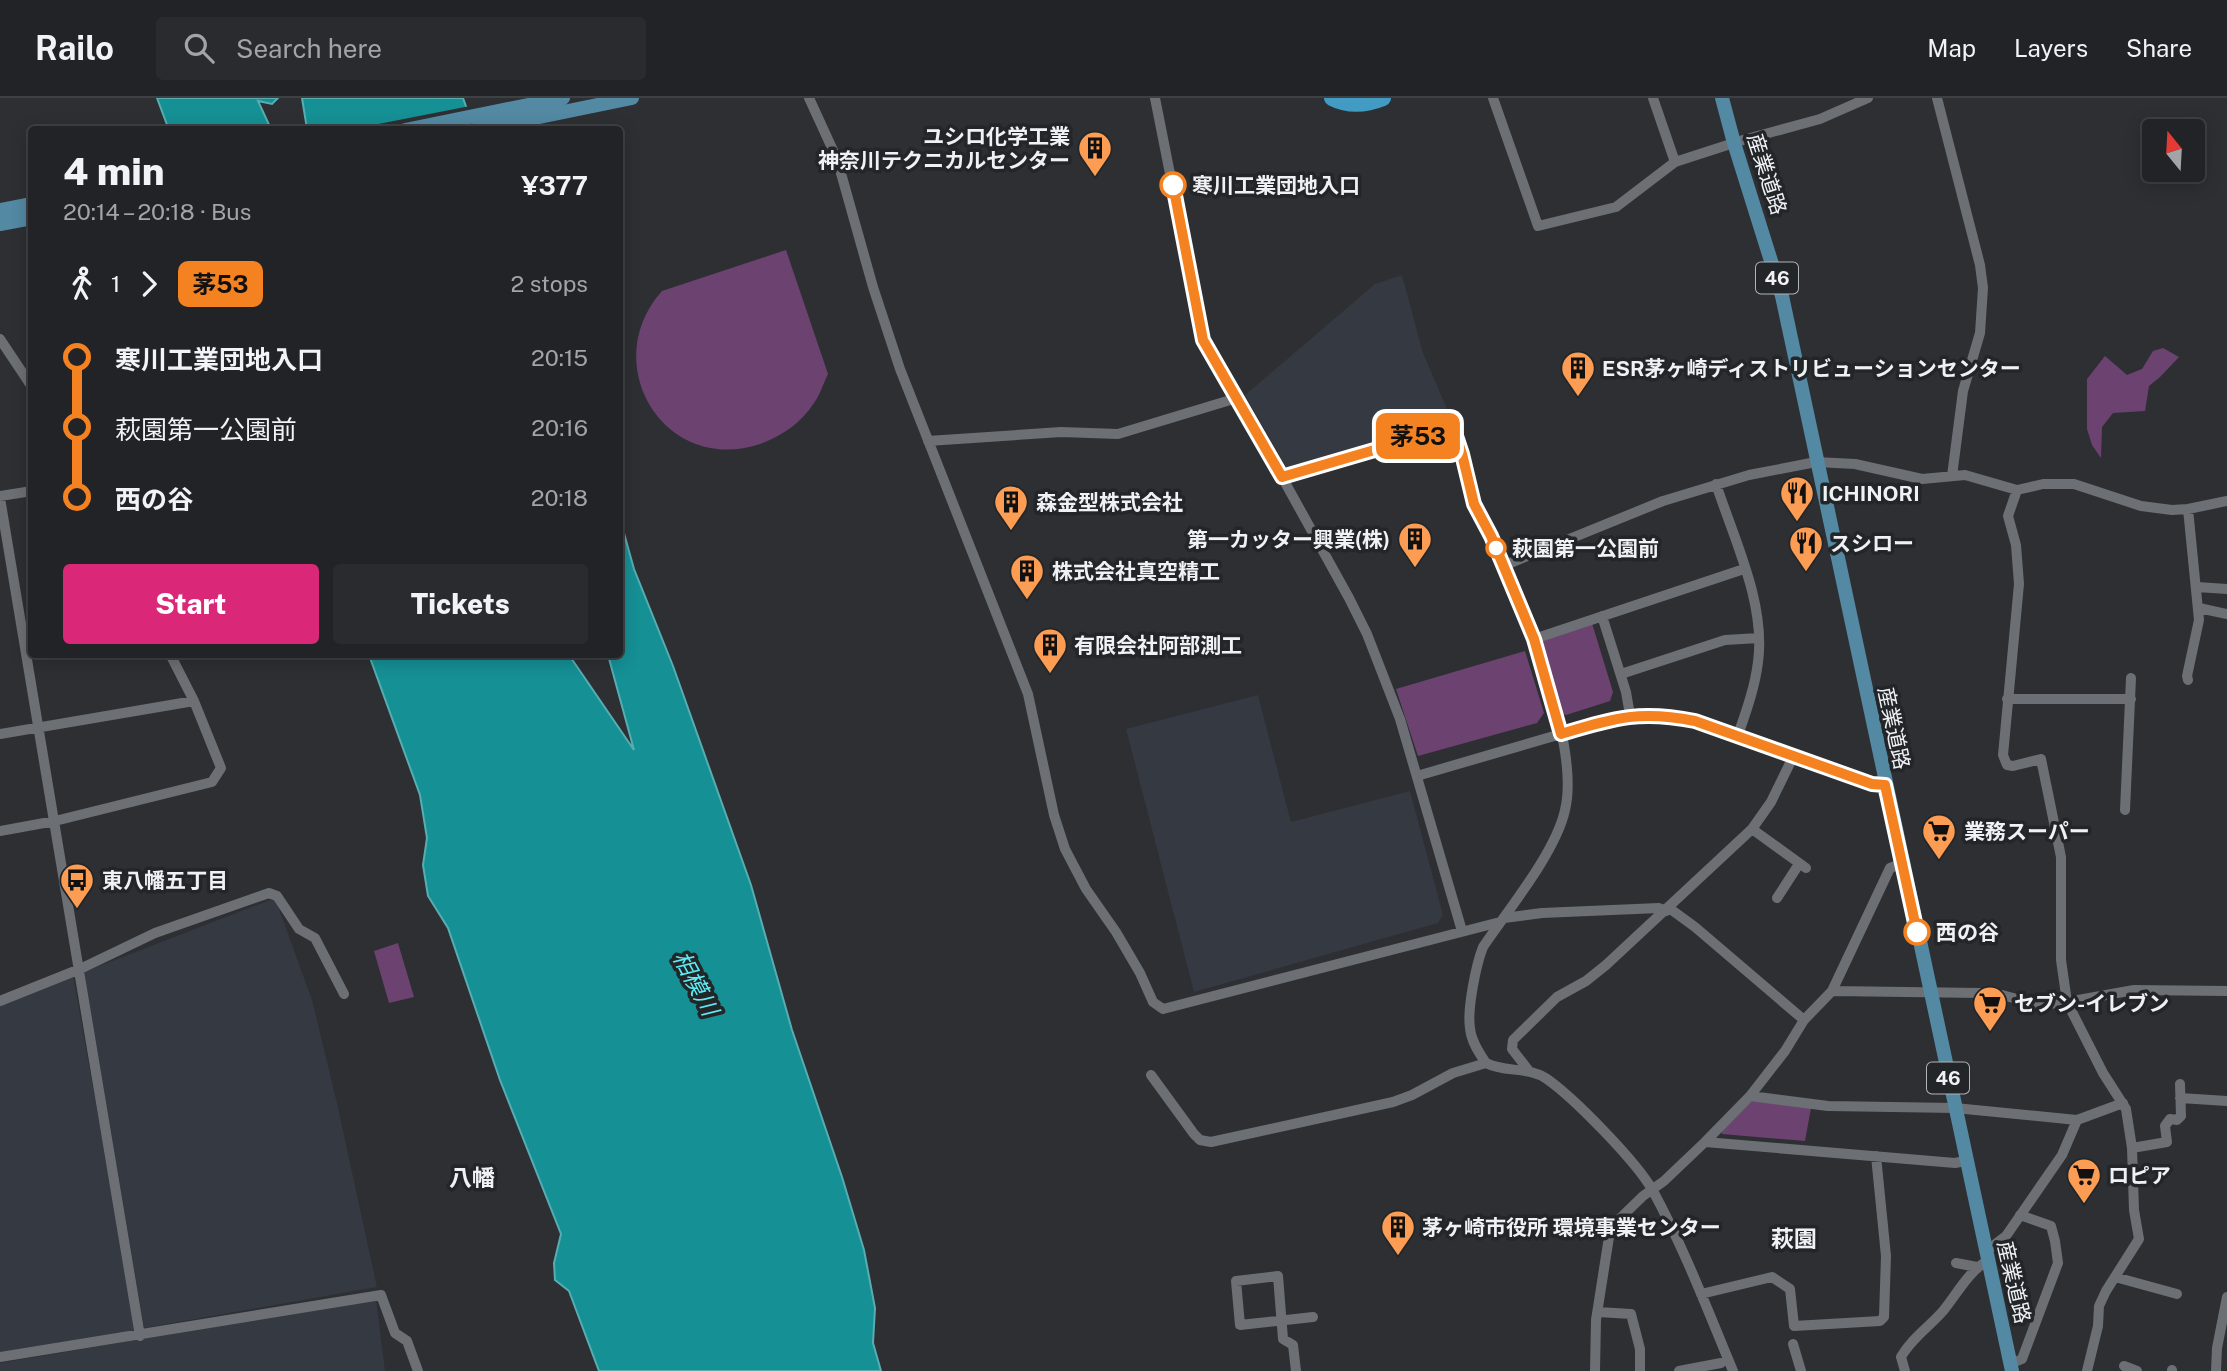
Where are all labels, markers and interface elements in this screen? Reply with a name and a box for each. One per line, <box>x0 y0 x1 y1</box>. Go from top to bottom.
search box <box>156 17 646 80</box>
text: Railo <box>35 29 114 67</box>
icon: search <box>180 29 218 67</box>
text: Search here <box>236 33 382 64</box>
text: Map <box>1927 34 1976 62</box>
text: Layers <box>2014 34 2088 62</box>
text: Share <box>2126 34 2192 62</box>
north arrow <box>2142 119 2205 182</box>
map controls <box>2142 119 2205 182</box>
place label: ユシロ化学工業 神奈川テクニカルセンター <box>818 124 1070 173</box>
building icon: ユシロ化学工業 神奈川テクニカルセンター <box>1076 129 1114 178</box>
street label: 産業道路 <box>1742 130 1792 218</box>
text: 4 min <box>63 149 165 194</box>
text: ¥377 <box>521 170 588 201</box>
marker: 寒川工業団地入口 <box>1160 172 1186 198</box>
place label: 寒川工業団地入口 <box>1192 173 1360 198</box>
text: 20:14 – 20:18 · Bus <box>63 198 251 225</box>
road number: 46 <box>1756 262 1798 294</box>
icon: walk <box>63 265 101 303</box>
icon: forward <box>130 265 168 303</box>
text: 1 <box>111 270 120 297</box>
text: 茅53 <box>192 270 249 298</box>
text: 2 stops <box>510 270 588 297</box>
text: 寒川工業団地入口 <box>115 344 323 375</box>
text: 20:15 <box>531 344 588 371</box>
building icon: ESR茅ヶ崎ディストリビューションセンター <box>1559 349 1597 398</box>
place label: ESR茅ヶ崎ディストリビューションセンター <box>1602 356 2021 381</box>
line badge: 茅53 <box>1378 413 1458 459</box>
text: 萩園第一公園前 <box>115 414 297 445</box>
text: 20:16 <box>531 414 588 441</box>
text: 茅53 <box>1390 422 1446 450</box>
restaurant icon: ICHINORI <box>1778 474 1816 523</box>
place label: ICHINORI <box>1822 481 1920 506</box>
building icon: 森金型株式会社 <box>992 483 1030 532</box>
text: 西の谷 <box>115 484 193 515</box>
text: 20:18 <box>531 484 588 511</box>
place label: 森金型株式会社 <box>1036 490 1183 515</box>
building icon: 第一カッター興業(株) <box>1396 520 1434 569</box>
restaurant icon: スシロー <box>1787 524 1825 573</box>
place label: 第一カッター興業(株) <box>1187 527 1390 552</box>
place label: スシロー <box>1830 531 1914 556</box>
place label: 萩園第一公園前 <box>1512 536 1659 561</box>
marker: 萩園第一公園前 <box>1486 538 1506 558</box>
building icon: 株式会社真空精工 <box>1008 552 1046 601</box>
place label: 株式会社真空精工 <box>1052 559 1220 584</box>
button: Start <box>63 564 319 644</box>
button: Tickets <box>333 564 588 644</box>
building icon: 有限会社阿部測工 <box>1031 626 1069 675</box>
place label: 有限会社阿部測工 <box>1074 633 1242 658</box>
street label: 産業道路 <box>1873 684 1915 772</box>
supermarket icon: 業務スーパー <box>1920 812 1958 861</box>
place label: 業務スーパー <box>1964 819 2090 844</box>
bus stop icon: 東八幡五丁目 <box>58 861 96 910</box>
place label: 東八幡五丁目 <box>102 868 228 893</box>
marker: 西の谷 <box>1904 919 1930 945</box>
place label: 西の谷 <box>1936 920 1999 945</box>
water label: 相模川 <box>668 946 726 1022</box>
supermarket icon: セブン-イレブン <box>1971 984 2009 1033</box>
place label: セブン-イレブン <box>2014 991 2169 1016</box>
road number: 46 <box>1927 1062 1969 1094</box>
supermarket icon: ロピア <box>2065 1156 2103 1205</box>
place label: ロピア <box>2108 1163 2171 1188</box>
district label: 八幡 <box>449 1164 495 1191</box>
building icon: 茅ヶ崎市役所 環境事業センター <box>1379 1208 1417 1257</box>
place label: 茅ヶ崎市役所 環境事業センター <box>1422 1215 1721 1240</box>
district label: 萩園 <box>1771 1225 1817 1252</box>
street label: 産業道路 <box>1992 1238 2036 1326</box>

